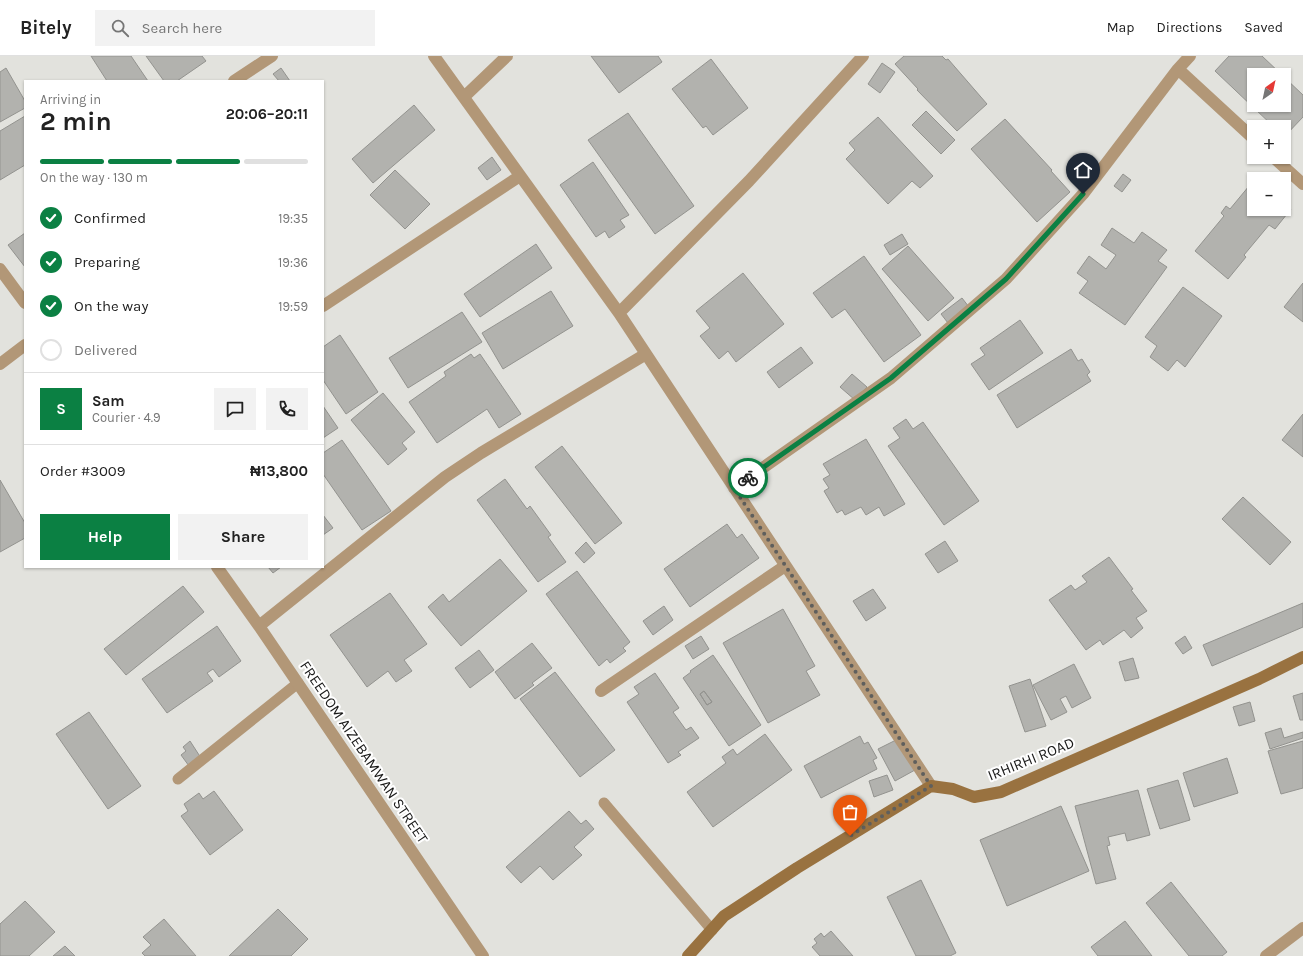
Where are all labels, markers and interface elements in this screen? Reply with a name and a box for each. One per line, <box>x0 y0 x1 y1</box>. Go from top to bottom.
search box <box>95 10 375 46</box>
text: Bitely <box>20 17 71 39</box>
icon: search <box>109 17 131 39</box>
text: Search here <box>141 19 222 37</box>
text: Map <box>1107 19 1135 36</box>
text: Directions <box>1157 19 1222 36</box>
text: Saved <box>1244 19 1283 36</box>
north arrow <box>1247 68 1291 112</box>
map controls <box>1247 68 1291 216</box>
text: Arriving in <box>40 92 101 107</box>
text: 20:06–20:11 <box>226 105 308 123</box>
text: 2 min <box>40 106 112 137</box>
button: + <box>1247 120 1291 164</box>
pin <box>1066 153 1100 194</box>
icon: home <box>1072 159 1094 181</box>
text: On the way · 130 m <box>40 170 148 185</box>
button: − <box>1247 172 1291 216</box>
icon: check <box>40 207 62 229</box>
text: Confirmed <box>74 209 146 227</box>
text: 19:35 <box>278 211 308 226</box>
icon: check <box>40 251 62 273</box>
text: Preparing <box>74 253 140 271</box>
text: 19:36 <box>278 255 308 270</box>
icon: check <box>40 295 62 317</box>
text: On the way <box>74 297 148 315</box>
text: 19:59 <box>278 299 308 314</box>
text: Delivered <box>74 341 138 359</box>
button: chat <box>214 388 256 430</box>
button: phone <box>266 388 308 430</box>
text: Sam <box>92 392 125 410</box>
text: S <box>56 400 66 418</box>
text: Courier · 4.9 <box>92 410 161 425</box>
courier <box>728 458 768 498</box>
text: Order #3009 <box>40 462 125 480</box>
text: ₦13,800 <box>250 462 308 480</box>
icon: bike <box>737 467 759 489</box>
button: Help <box>40 514 170 560</box>
button: Share <box>178 514 308 560</box>
street label: FREEDOM AIZEBAMWAN STREET <box>296 657 432 847</box>
street label: IRHIRHI ROAD <box>985 733 1077 785</box>
pin <box>833 795 867 836</box>
icon: bag <box>839 801 861 823</box>

